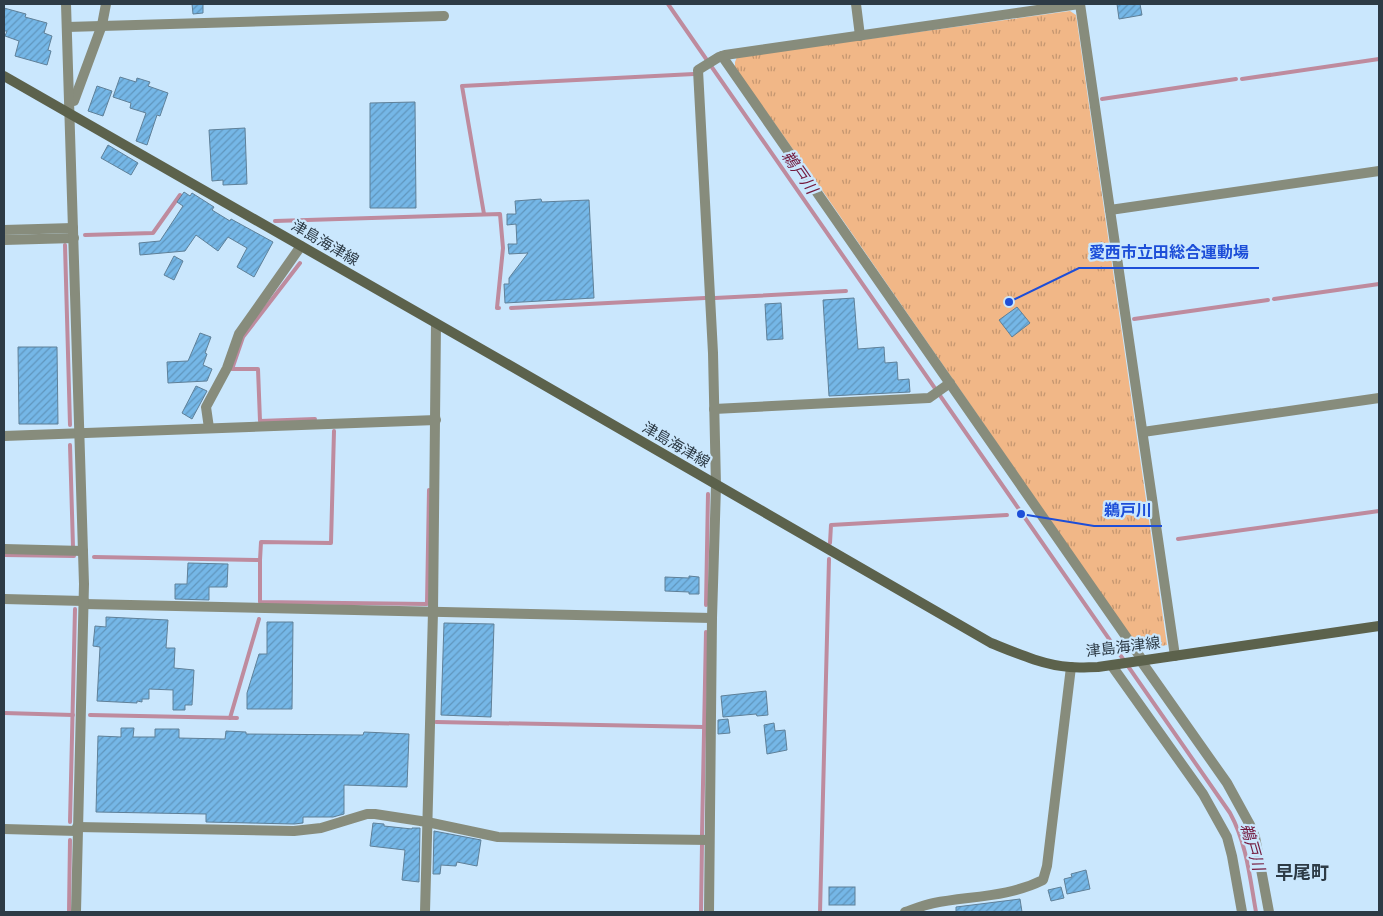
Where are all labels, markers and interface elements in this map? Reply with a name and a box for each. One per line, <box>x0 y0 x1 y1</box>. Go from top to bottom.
water label: 鵜戸川 <box>778 147 822 199</box>
street label: 津島海津線 <box>288 216 362 270</box>
callout: 愛西市立田総合運動場 <box>1079 237 1259 268</box>
text: 愛西市立田総合運動場 <box>1089 243 1249 262</box>
street label: 津島海津線 <box>639 418 713 472</box>
callout: 鵜戸川 <box>1094 495 1162 526</box>
text: 鵜戸川 <box>1104 501 1152 520</box>
street label: 津島海津線 <box>1085 633 1161 661</box>
water label: 鵜戸川 <box>1237 821 1269 875</box>
district label: 早尾町 <box>1275 862 1329 884</box>

